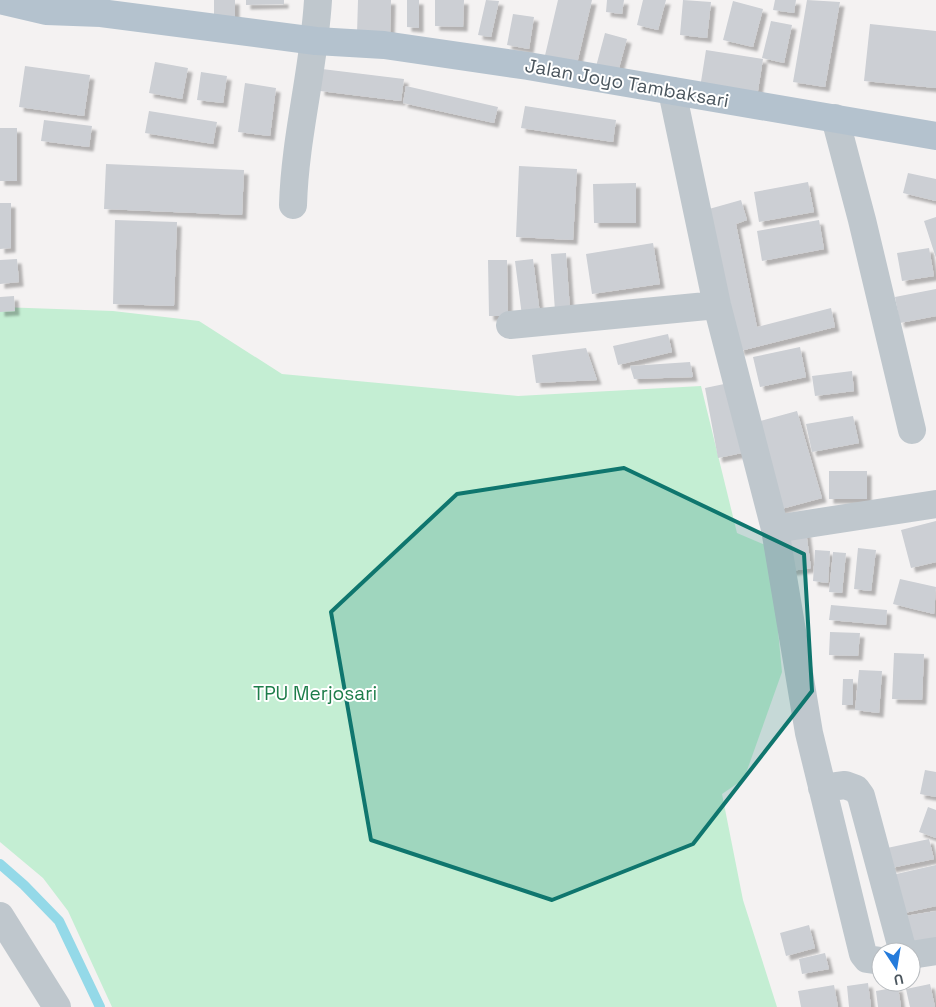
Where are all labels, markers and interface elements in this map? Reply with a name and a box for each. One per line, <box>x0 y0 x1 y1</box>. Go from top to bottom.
street label: Jalan Joyo Tambaksari <box>523 53 731 113</box>
park label: TPU Merjosari <box>253 681 377 706</box>
north arrow <box>871 942 921 992</box>
text: U <box>892 970 905 989</box>

